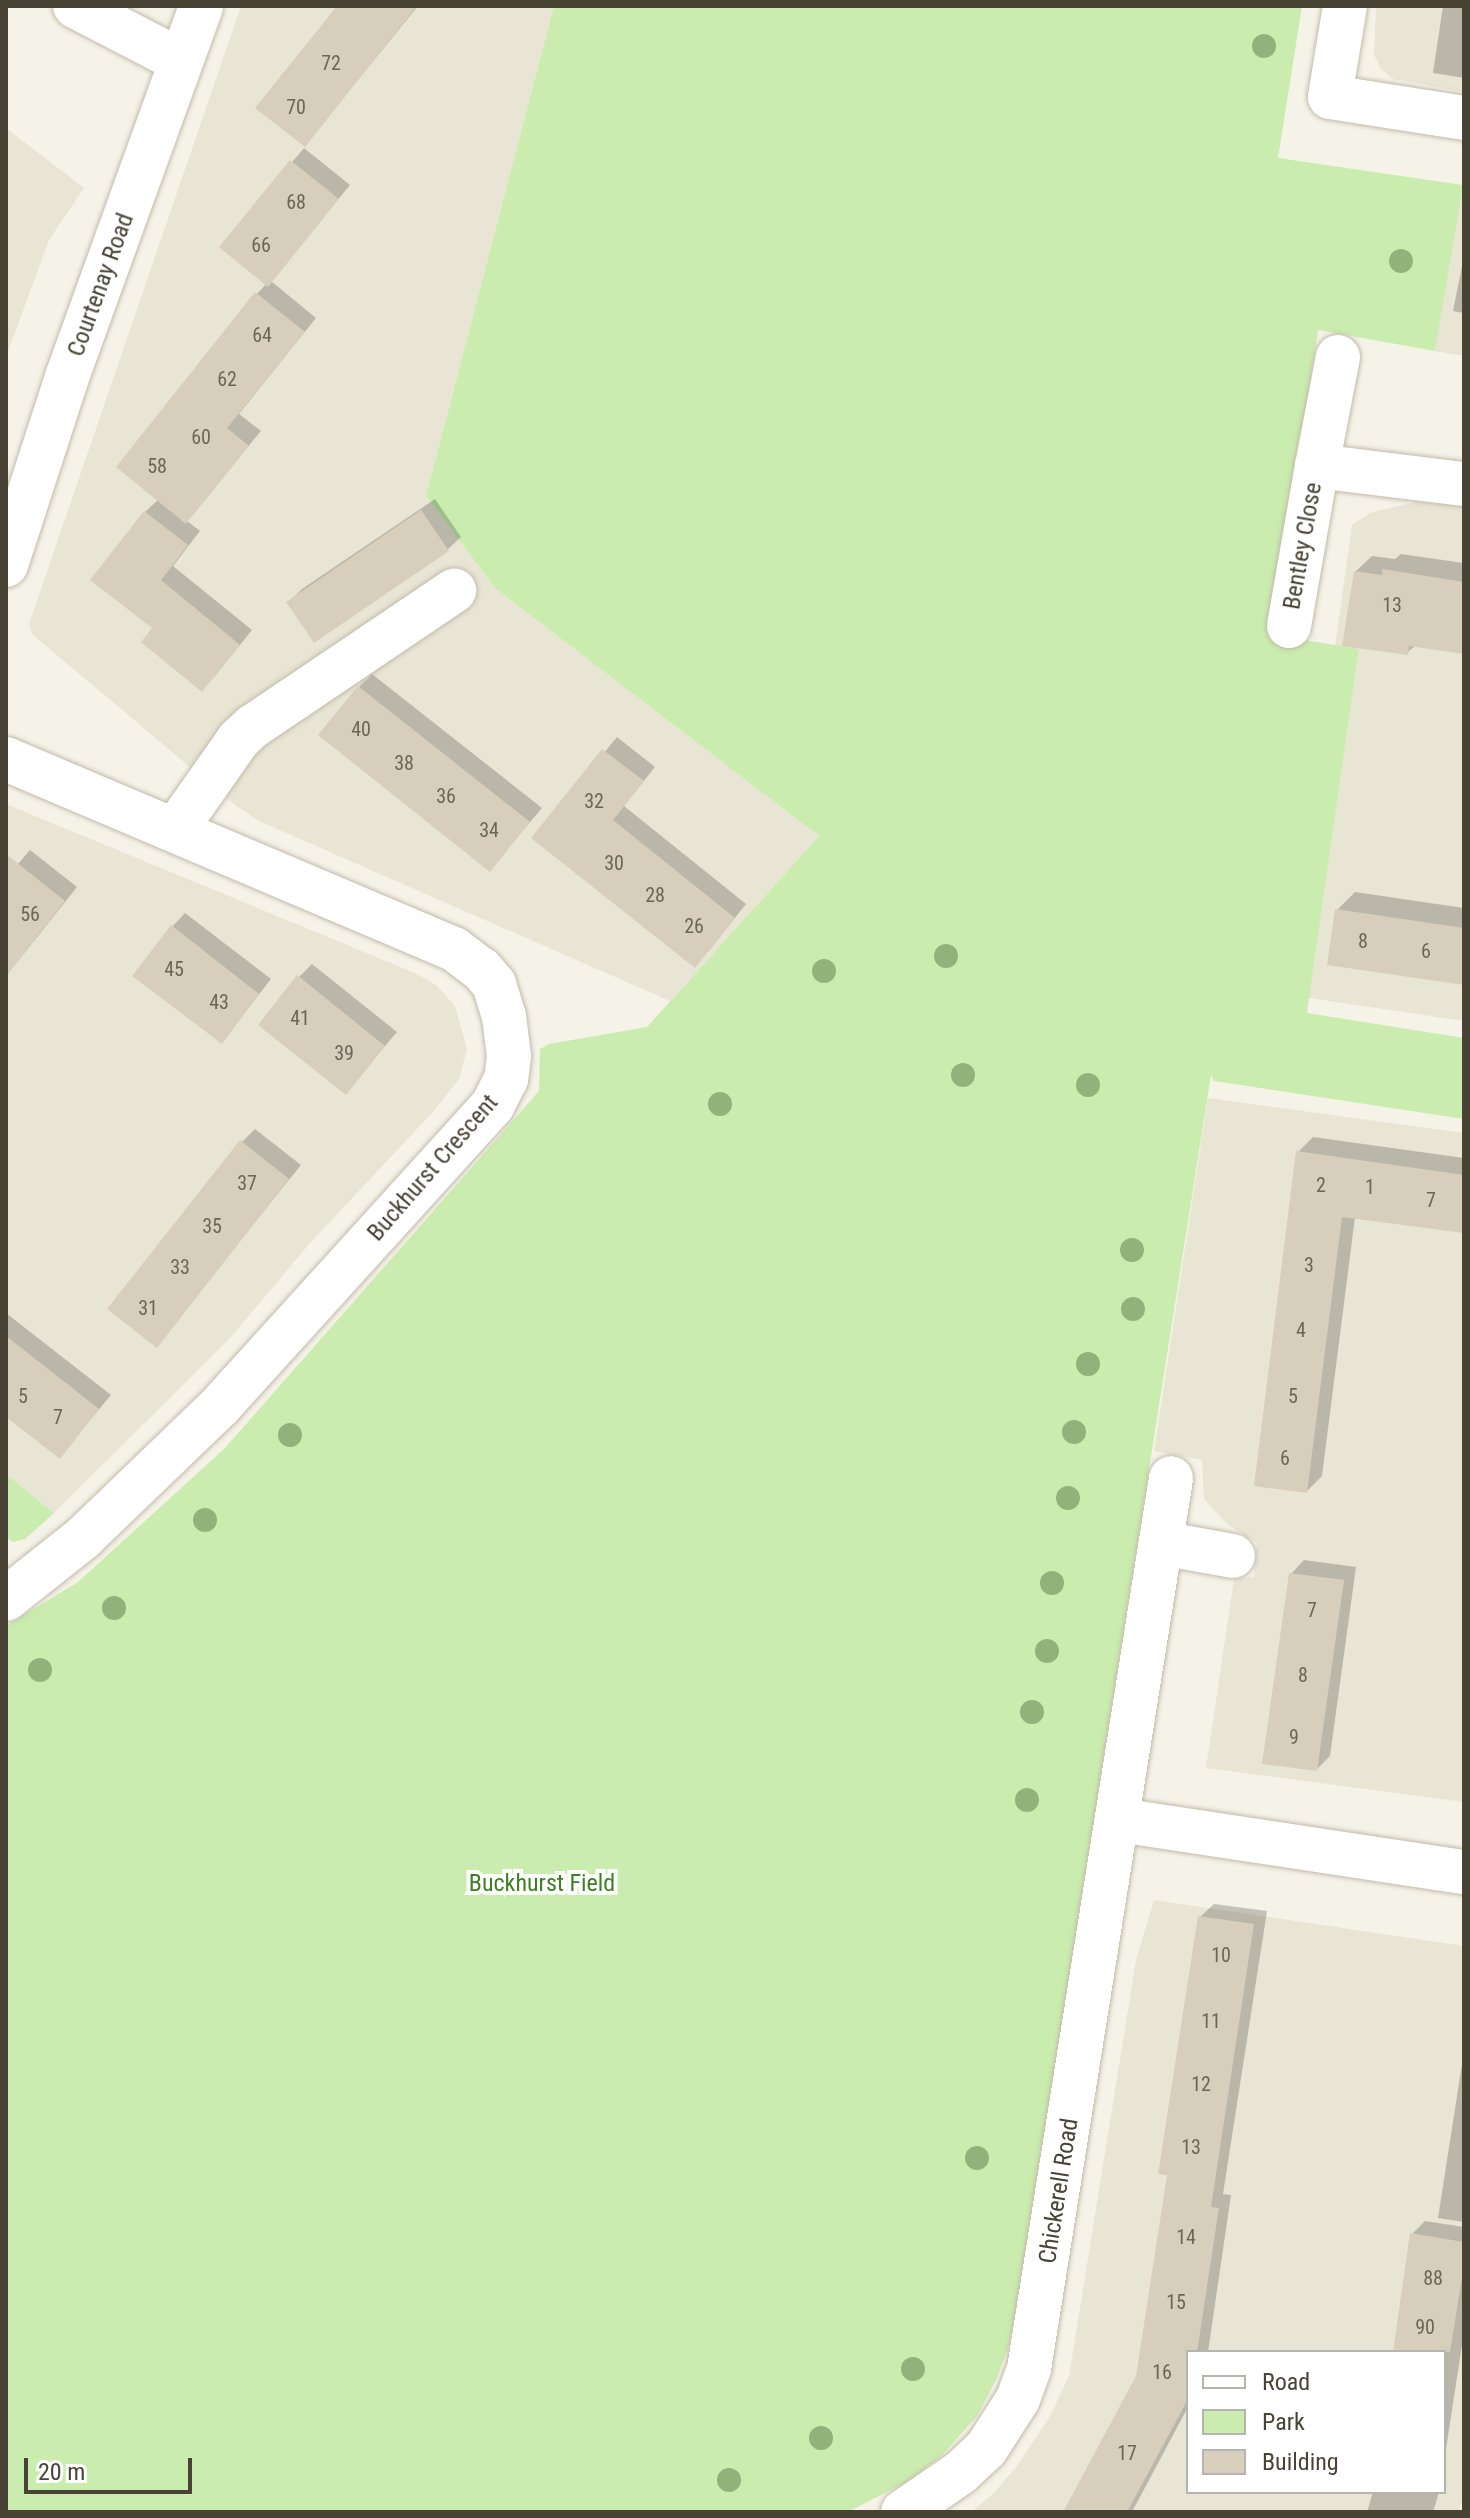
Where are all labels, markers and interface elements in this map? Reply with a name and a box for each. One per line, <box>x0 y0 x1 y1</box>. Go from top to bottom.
house number: 72 <box>321 51 341 75</box>
house number: 70 <box>286 95 306 119</box>
house number: 68 <box>286 190 306 214</box>
street label: Courtenay Road <box>62 210 140 360</box>
house number: 66 <box>251 233 271 257</box>
house number: 64 <box>252 323 272 347</box>
house number: 62 <box>217 367 237 391</box>
house number: 60 <box>191 425 211 449</box>
house number: 58 <box>147 454 167 478</box>
street label: Bentley Close <box>1278 480 1328 612</box>
house number: 13 <box>1382 593 1402 617</box>
house number: 40 <box>351 717 371 741</box>
house number: 38 <box>394 751 414 775</box>
house number: 36 <box>436 784 456 808</box>
house number: 32 <box>584 789 604 813</box>
house number: 34 <box>479 818 499 842</box>
house number: 30 <box>604 851 624 875</box>
house number: 28 <box>645 883 665 907</box>
house number: 56 <box>20 902 40 926</box>
house number: 26 <box>684 914 704 938</box>
house number: 8 <box>1358 929 1368 953</box>
house number: 6 <box>1421 939 1431 963</box>
house number: 45 <box>164 957 184 981</box>
house number: 43 <box>209 990 229 1014</box>
house number: 41 <box>290 1006 310 1030</box>
house number: 39 <box>334 1041 354 1065</box>
street label: Buckhurst Crescent <box>362 1089 504 1247</box>
house number: 37 <box>237 1171 257 1195</box>
house number: 2 <box>1316 1173 1326 1197</box>
house number: 1 <box>1365 1175 1375 1199</box>
house number: 7 <box>1426 1188 1436 1212</box>
house number: 35 <box>202 1214 222 1238</box>
house number: 3 <box>1304 1253 1314 1277</box>
house number: 33 <box>170 1255 190 1279</box>
house number: 31 <box>138 1296 158 1320</box>
house number: 4 <box>1296 1318 1306 1342</box>
house number: 5 <box>18 1384 28 1408</box>
house number: 5 <box>1288 1384 1298 1408</box>
house number: 7 <box>53 1405 63 1429</box>
house number: 6 <box>1280 1446 1290 1470</box>
house number: 7 <box>1307 1598 1317 1622</box>
house number: 8 <box>1298 1663 1308 1687</box>
house number: 9 <box>1289 1725 1299 1749</box>
park label: Buckhurst Field <box>469 1870 615 1898</box>
house number: 10 <box>1211 1943 1231 1967</box>
house number: 11 <box>1201 2009 1221 2033</box>
house number: 12 <box>1191 2072 1211 2096</box>
street label: Chickerell Road <box>1033 2116 1085 2266</box>
house number: 13 <box>1181 2135 1201 2159</box>
house number: 14 <box>1176 2225 1196 2249</box>
house number: 88 <box>1423 2266 1443 2290</box>
house number: 15 <box>1166 2290 1186 2314</box>
house number: 90 <box>1415 2315 1435 2339</box>
legend <box>1186 2350 1446 2494</box>
house number: 16 <box>1152 2360 1172 2384</box>
text: Road <box>1262 2368 1310 2396</box>
text: Park <box>1262 2408 1305 2436</box>
house number: 17 <box>1117 2441 1137 2465</box>
scale bar <box>28 2442 196 2492</box>
text: Building <box>1262 2448 1339 2476</box>
text: 20 m <box>38 2458 85 2486</box>

